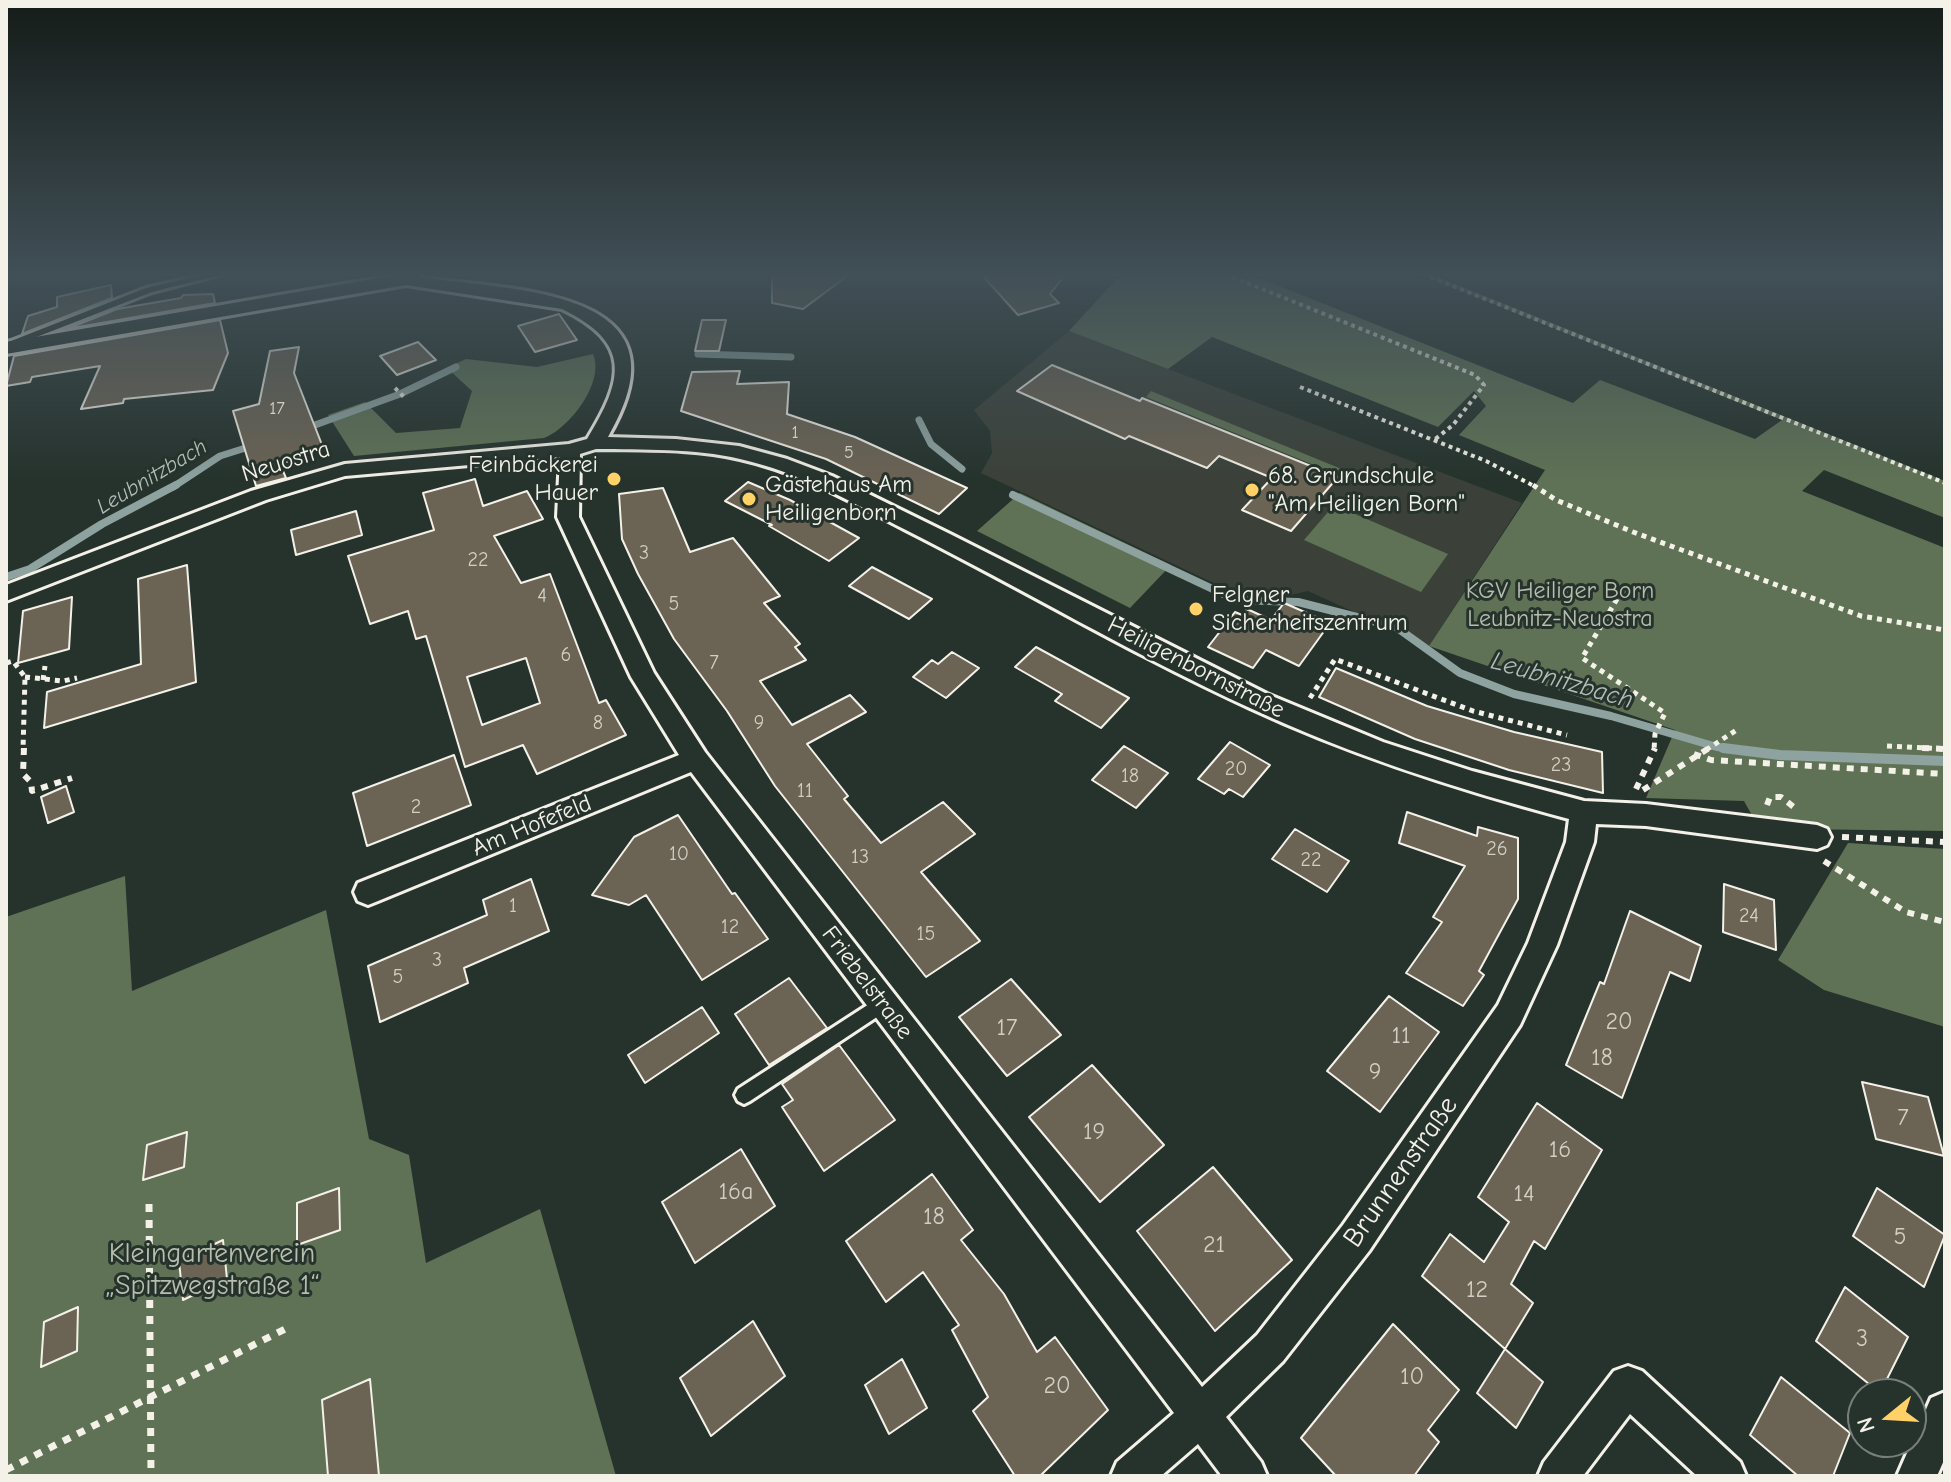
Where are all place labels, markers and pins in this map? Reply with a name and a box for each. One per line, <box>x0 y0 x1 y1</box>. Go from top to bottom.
place label: Feinbäckerei Hauer <box>468 451 598 507</box>
place label: 68. Grundschule "Am Heiligen Born" <box>1268 462 1465 518</box>
marker: Feinbäckerei Hauer <box>605 470 623 488</box>
place label: Gästehaus Am Heiligenborn <box>765 471 912 527</box>
marker: 68. Grundschule "Am Heiligen Born" <box>1243 481 1261 499</box>
marker: Gästehaus Am Heiligenborn <box>740 490 758 508</box>
place label: Felgner Sicherheitszentrum <box>1212 581 1408 637</box>
marker: Felgner Sicherheitszentrum <box>1187 600 1205 618</box>

